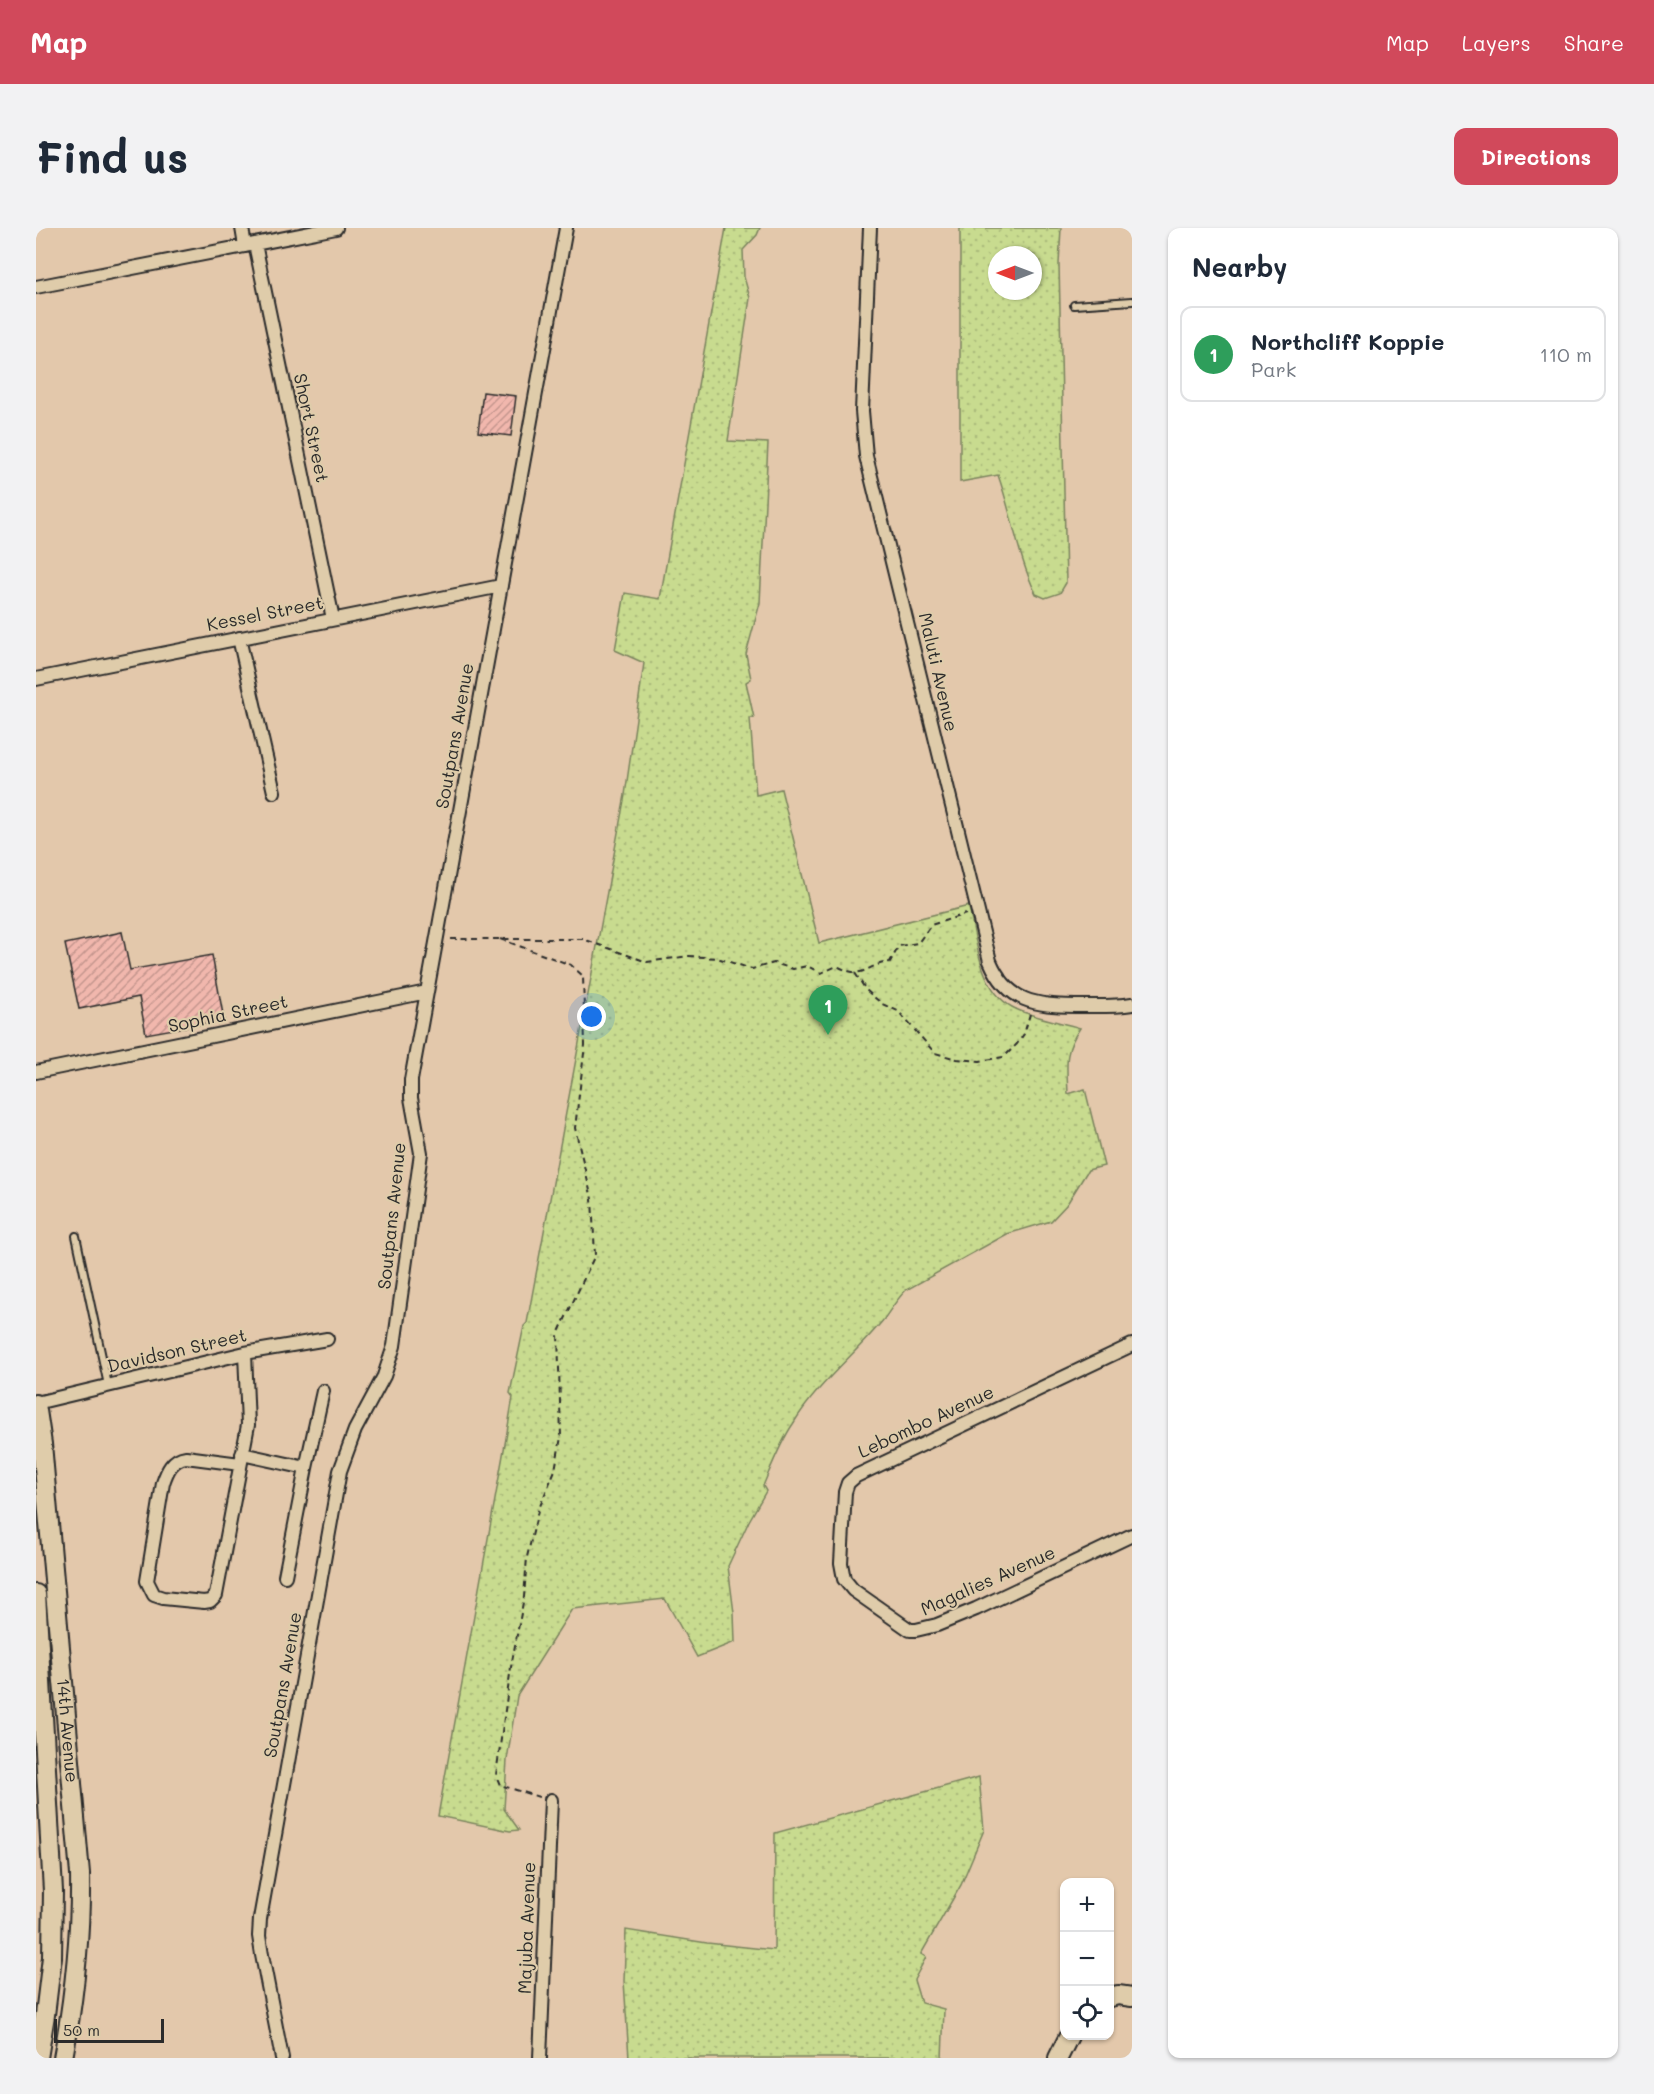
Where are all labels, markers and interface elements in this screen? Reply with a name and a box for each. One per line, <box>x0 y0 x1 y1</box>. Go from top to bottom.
text: Map <box>30 24 87 60</box>
text: Map <box>1386 29 1429 56</box>
text: Layers <box>1462 29 1531 56</box>
text: Share <box>1564 29 1624 56</box>
button: Directions <box>1454 128 1618 185</box>
text: Find us <box>36 129 188 184</box>
north arrow <box>988 246 1042 300</box>
text: Nearby <box>1192 250 1287 284</box>
text: Northcliff Koppie <box>1251 327 1444 356</box>
text: 1 <box>1209 341 1218 367</box>
text: 110 m <box>1539 341 1592 367</box>
text: Park <box>1251 356 1296 382</box>
street label: Short Street <box>289 371 335 485</box>
street label: Kessel Street <box>204 590 325 636</box>
street label: Maluti Avenue <box>914 610 964 734</box>
street label: Soutpans Avenue <box>429 661 479 811</box>
pin: 1 <box>808 986 848 1035</box>
street label: Sophia Street <box>166 989 290 1037</box>
your location <box>577 1002 606 1031</box>
street label: Soutpans Avenue <box>371 1141 411 1291</box>
street label: Davidson Street <box>105 1322 249 1378</box>
street label: Lebombo Avenue <box>854 1379 997 1463</box>
street label: Magalies Avenue <box>916 1540 1059 1621</box>
street label: Soutpans Avenue <box>257 1610 307 1760</box>
street label: 14th Avenue <box>52 1677 85 1784</box>
street label: Majuba Avenue <box>512 1861 540 1994</box>
map controls <box>1060 1878 1114 2040</box>
button: + <box>1060 1878 1114 1932</box>
button: − <box>1060 1932 1114 1986</box>
button: locate <box>1060 1986 1114 2040</box>
scale bar <box>54 2016 164 2044</box>
text: 50 m <box>63 2019 100 2040</box>

